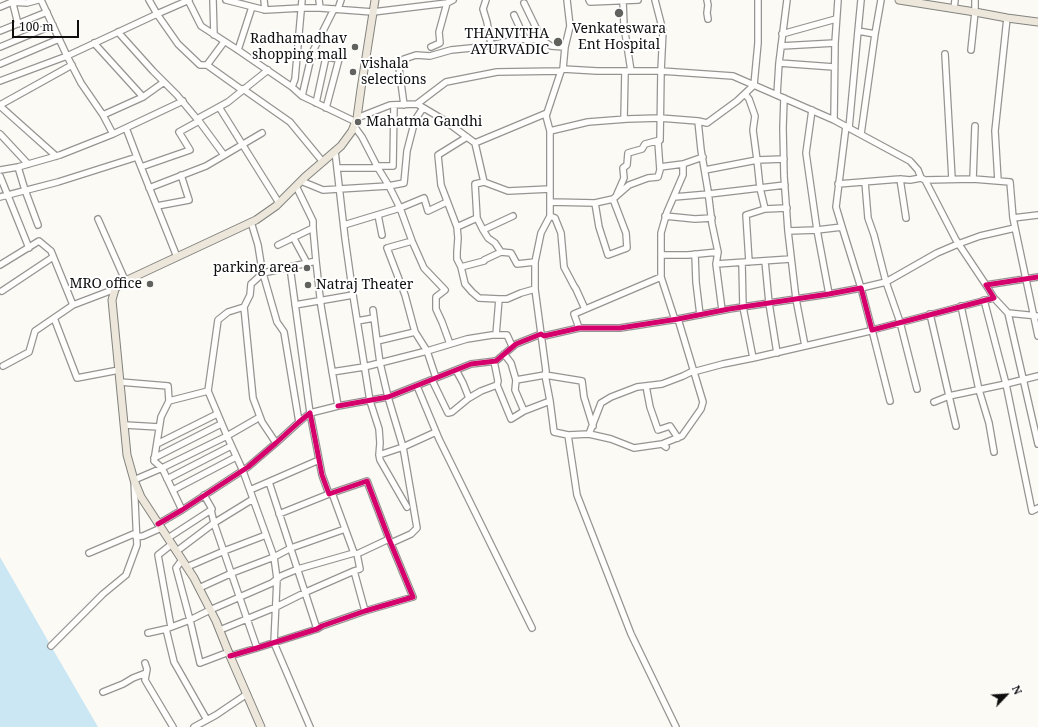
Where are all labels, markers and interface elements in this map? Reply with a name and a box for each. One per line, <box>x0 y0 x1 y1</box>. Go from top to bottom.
marker: Venkateswara Ent Hospital <box>613 7 625 19</box>
scale bar <box>14 12 81 38</box>
text: 100 m <box>19 18 54 35</box>
place label: Venkateswara Ent Hospital <box>572 21 666 54</box>
place label: THANVITHA AYURVADIC <box>465 26 549 58</box>
place label: Radhamadhav shopping mall <box>250 31 347 64</box>
marker: THANVITHA AYURVADIC <box>552 36 564 48</box>
marker: Radhamadhav shopping mall <box>350 42 360 52</box>
place label: vishala selections <box>361 56 426 88</box>
marker: vishala selections <box>348 67 358 77</box>
place label: Mahatma Gandhi <box>366 114 482 130</box>
marker: Mahatma Gandhi <box>353 117 363 127</box>
place label: parking area <box>213 260 299 276</box>
marker: parking area <box>302 263 312 273</box>
place label: MRO office <box>69 276 142 292</box>
place label: Natraj Theater <box>316 277 413 293</box>
marker: MRO office <box>145 279 155 289</box>
marker: Natraj Theater <box>303 280 313 290</box>
north arrow <box>986 675 1026 715</box>
text: N <box>1009 683 1026 697</box>

